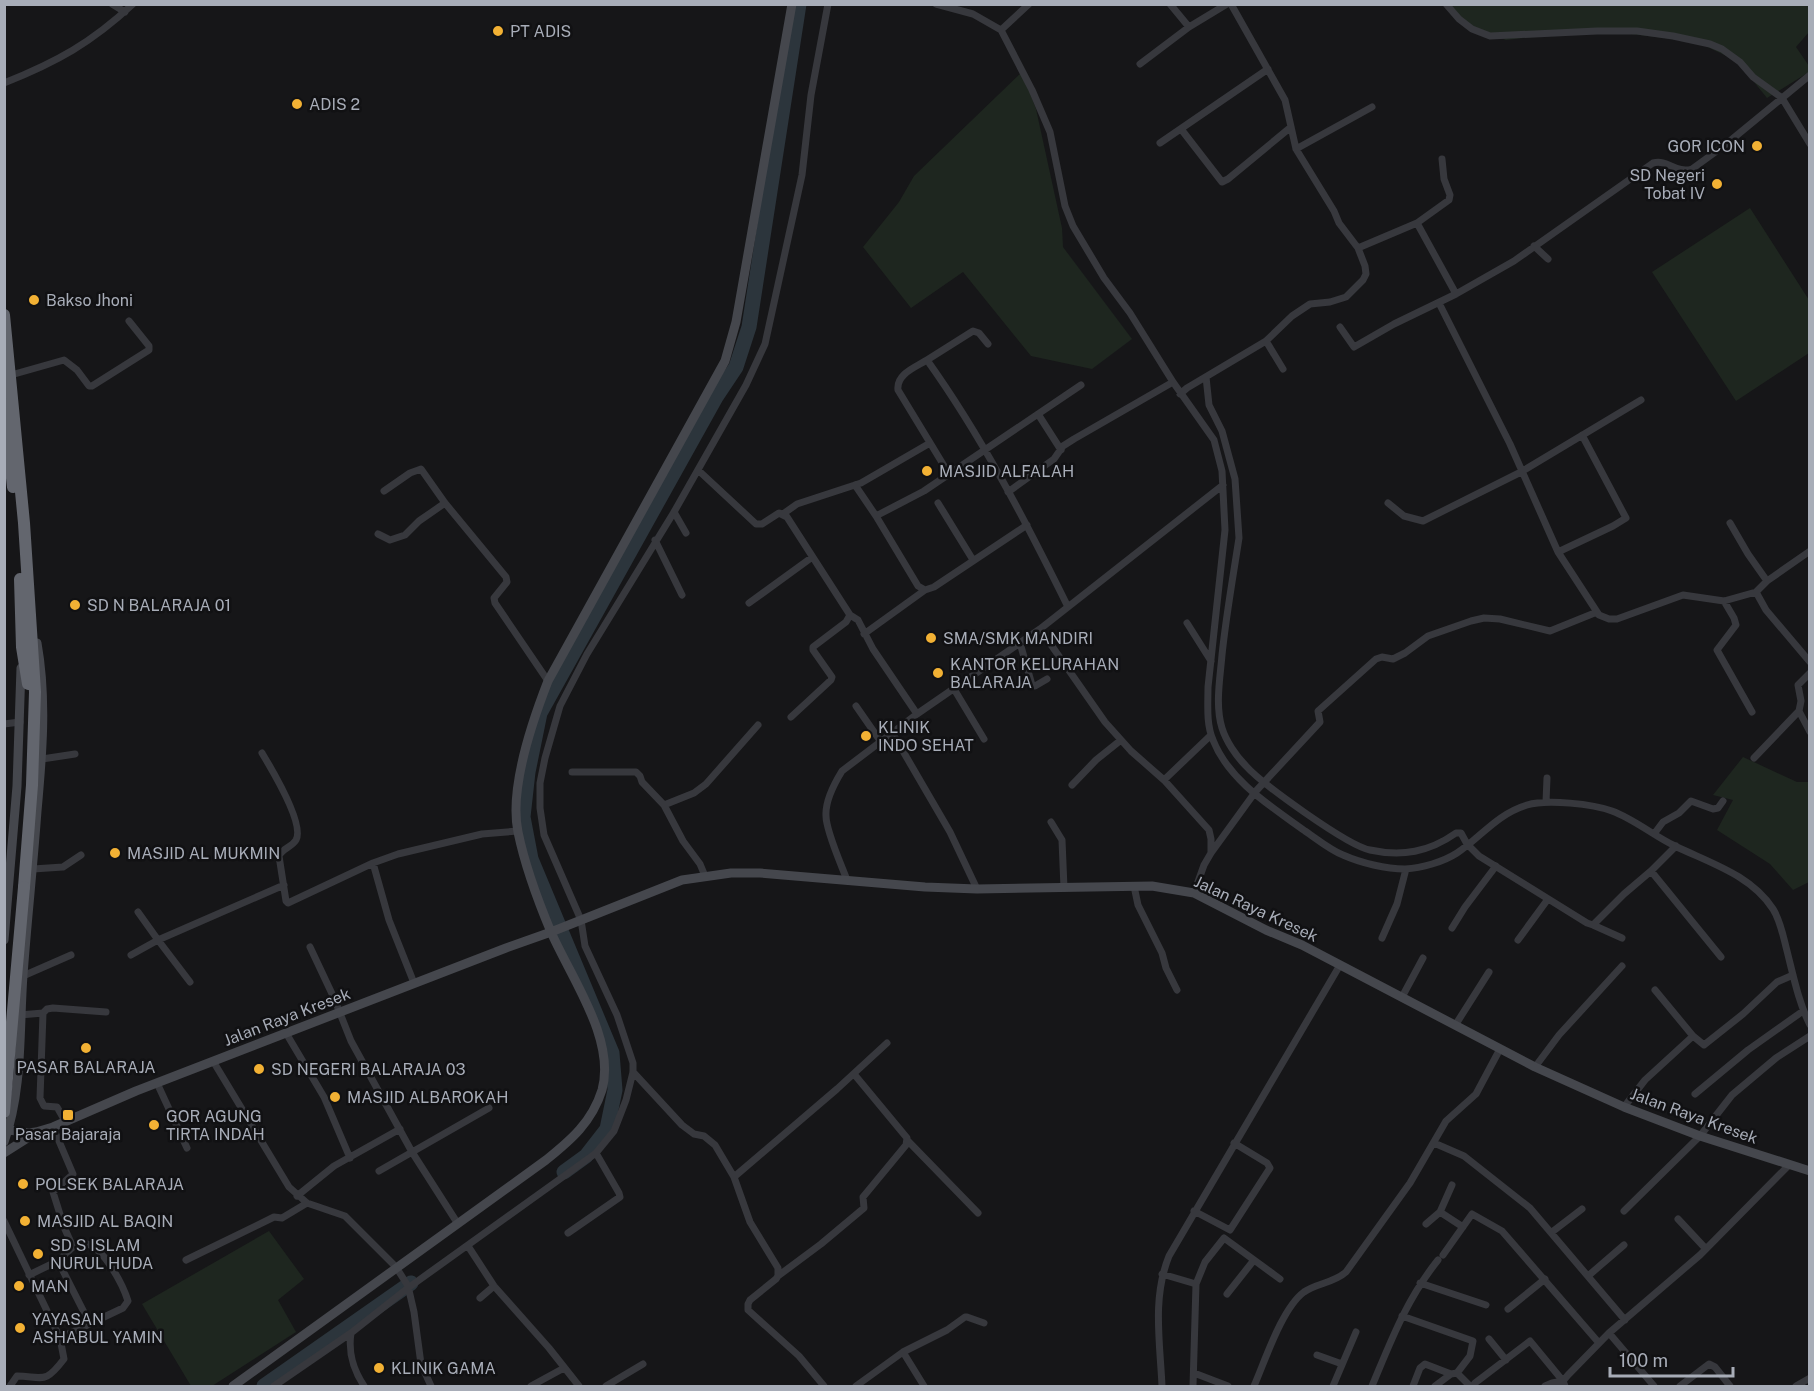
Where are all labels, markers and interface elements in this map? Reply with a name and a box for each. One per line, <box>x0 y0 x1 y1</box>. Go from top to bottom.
place label: PT ADIS <box>510 22 571 41</box>
marker: PT ADIS <box>491 24 505 38</box>
place label: ADIS 2 <box>309 95 360 114</box>
marker: ADIS 2 <box>290 97 304 111</box>
place label: GOR ICON <box>1667 137 1745 156</box>
marker: GOR ICON <box>1750 139 1764 153</box>
place label: SD Negeri Tobat IV <box>1629 166 1705 203</box>
marker: SD Negeri Tobat IV <box>1710 177 1724 191</box>
place label: Bakso Jhoni <box>46 291 133 310</box>
marker: Bakso Jhoni <box>27 293 41 307</box>
place label: MASJID ALFALAH <box>939 462 1074 481</box>
marker: MASJID ALFALAH <box>920 464 934 478</box>
place label: SD N BALARAJA 01 <box>87 596 231 615</box>
marker: SD N BALARAJA 01 <box>68 598 82 612</box>
place label: SMA/SMK MANDIRI <box>943 629 1093 648</box>
marker: SMA/SMK MANDIRI <box>924 631 938 645</box>
place label: KANTOR KELURAHAN BALARAJA <box>950 655 1119 692</box>
marker: KANTOR KELURAHAN BALARAJA <box>931 666 945 680</box>
place label: KLINIK INDO SEHAT <box>878 718 974 755</box>
marker: KLINIK INDO SEHAT <box>859 729 873 743</box>
place label: MASJID AL MUKMIN <box>127 844 280 863</box>
marker: MASJID AL MUKMIN <box>108 846 122 860</box>
street label: Jalan Raya Kresek <box>1191 872 1321 946</box>
street label: Jalan Raya Kresek <box>221 984 353 1050</box>
marker: PASAR BALARAJA <box>79 1041 93 1055</box>
place label: PASAR BALARAJA <box>16 1058 156 1077</box>
place label: SD NEGERI BALARAJA 03 <box>271 1060 466 1079</box>
marker: SD NEGERI BALARAJA 03 <box>252 1062 266 1076</box>
street label: Jalan Raya Kresek <box>1628 1084 1760 1148</box>
place label: MASJID ALBAROKAH <box>347 1088 509 1107</box>
marker: MASJID ALBAROKAH <box>328 1090 342 1104</box>
place label: GOR AGUNG TIRTA INDAH <box>166 1107 265 1144</box>
marker: Pasar Bajaraja <box>61 1108 75 1122</box>
marker: GOR AGUNG TIRTA INDAH <box>147 1118 161 1132</box>
place label: Pasar Bajaraja <box>15 1125 121 1144</box>
place label: POLSEK BALARAJA <box>35 1175 184 1194</box>
marker: POLSEK BALARAJA <box>16 1177 30 1191</box>
place label: MASJID AL BAQIN <box>37 1212 173 1231</box>
marker: MASJID AL BAQIN <box>18 1214 32 1228</box>
place label: SD S ISLAM NURUL HUDA <box>50 1236 153 1273</box>
marker: SD S ISLAM NURUL HUDA <box>31 1247 45 1261</box>
place label: MAN <box>31 1277 69 1296</box>
marker: MAN <box>12 1279 26 1293</box>
place label: YAYASAN ASHABUL YAMIN <box>32 1310 163 1347</box>
marker: YAYASAN ASHABUL YAMIN <box>13 1321 27 1335</box>
scale bar <box>1610 1340 1733 1378</box>
text: 100 m <box>1619 1350 1668 1371</box>
place label: KLINIK GAMA <box>391 1359 496 1378</box>
marker: KLINIK GAMA <box>372 1361 386 1375</box>

